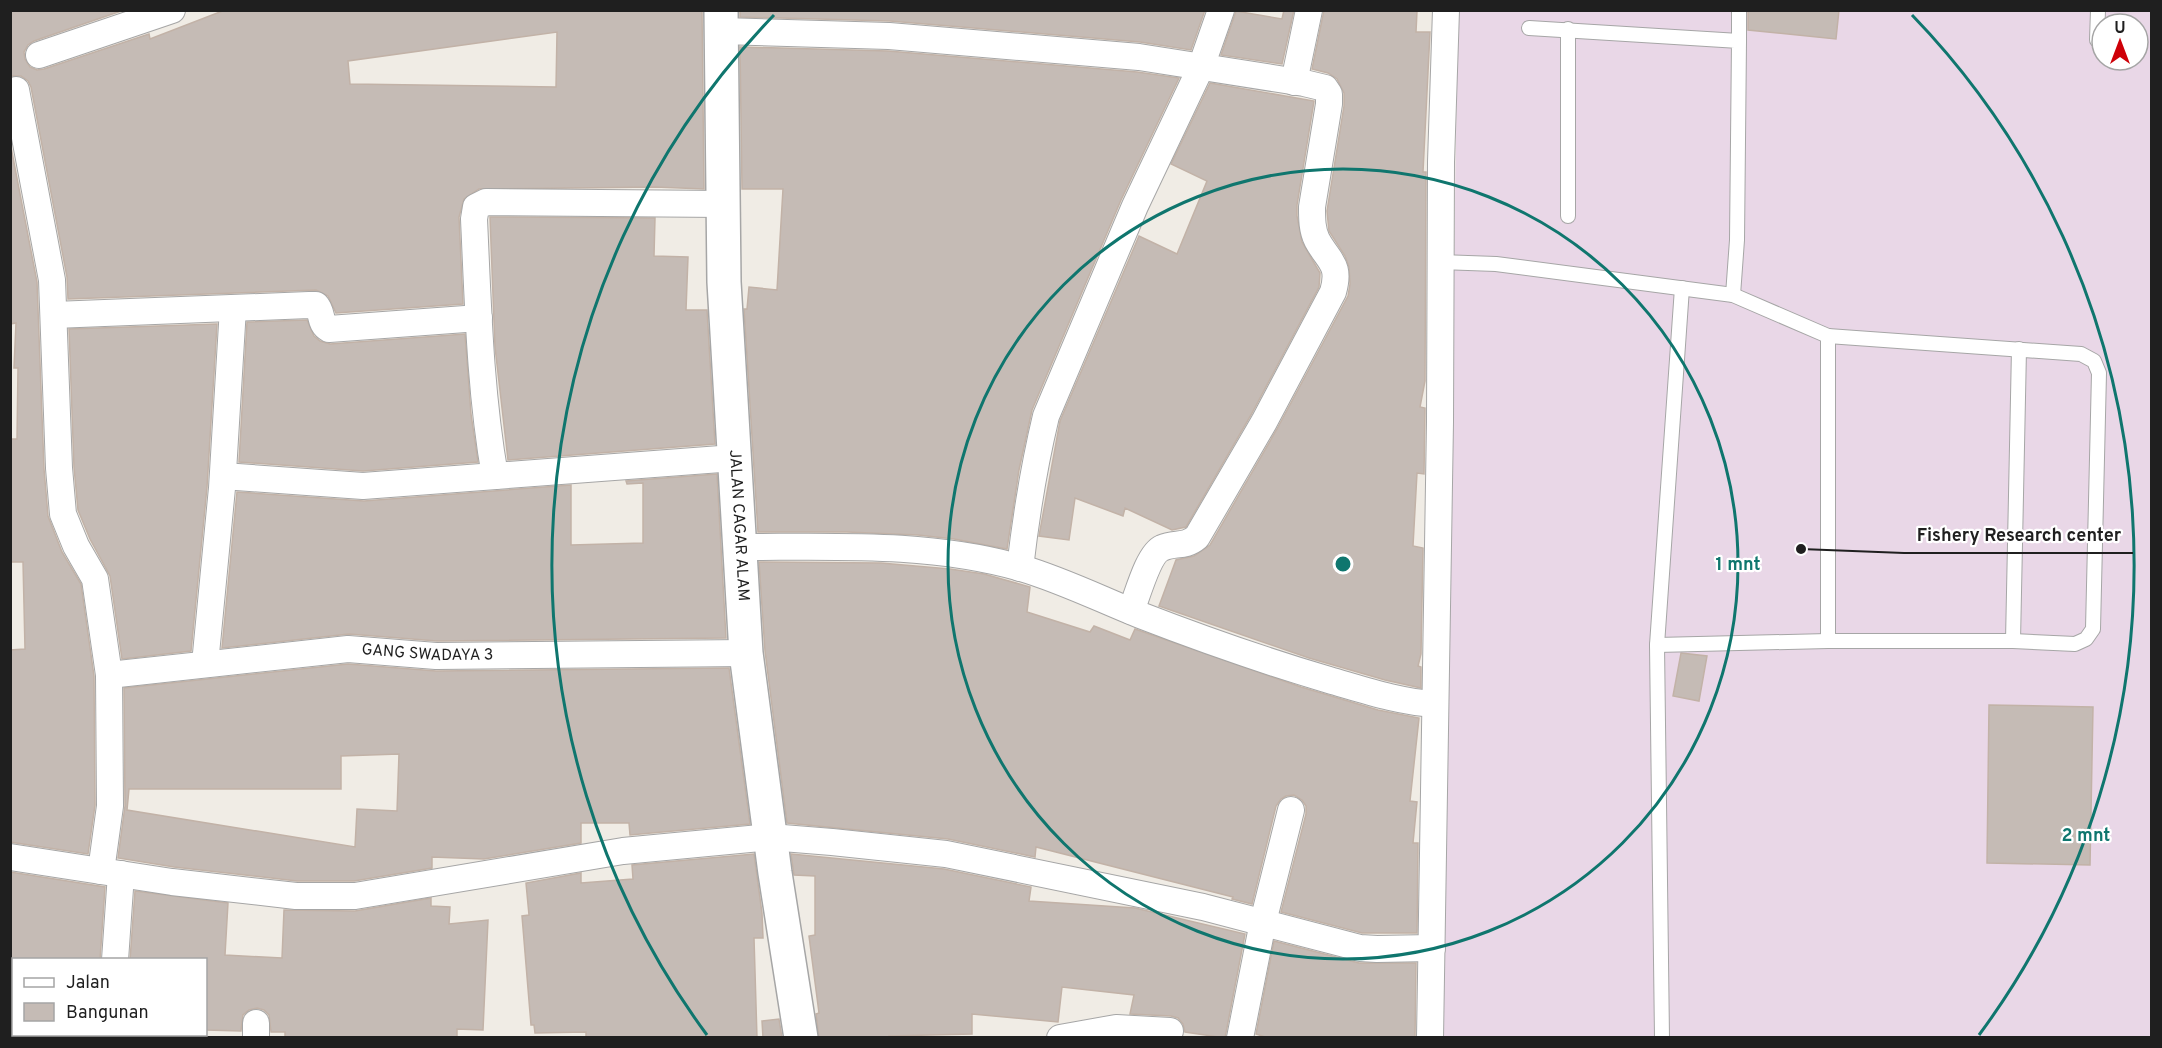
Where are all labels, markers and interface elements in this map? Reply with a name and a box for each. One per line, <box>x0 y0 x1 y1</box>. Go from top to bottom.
north arrow <box>2090 12 2150 72</box>
text: U <box>2114 19 2126 39</box>
street label: JALAN CAGAR ALAM <box>724 449 753 602</box>
callout: Fishery Research center <box>1904 517 2133 553</box>
text: Fishery Research center <box>1917 525 2122 548</box>
centre of rings <box>1333 554 1353 574</box>
text: 1 mnt <box>1715 554 1761 577</box>
street label: GANG SWADAYA 3 <box>361 640 493 666</box>
text: 2 mnt <box>2062 825 2110 848</box>
legend <box>12 958 207 1036</box>
text: Jalan <box>66 972 110 995</box>
text: Bangunan <box>66 1002 149 1025</box>

